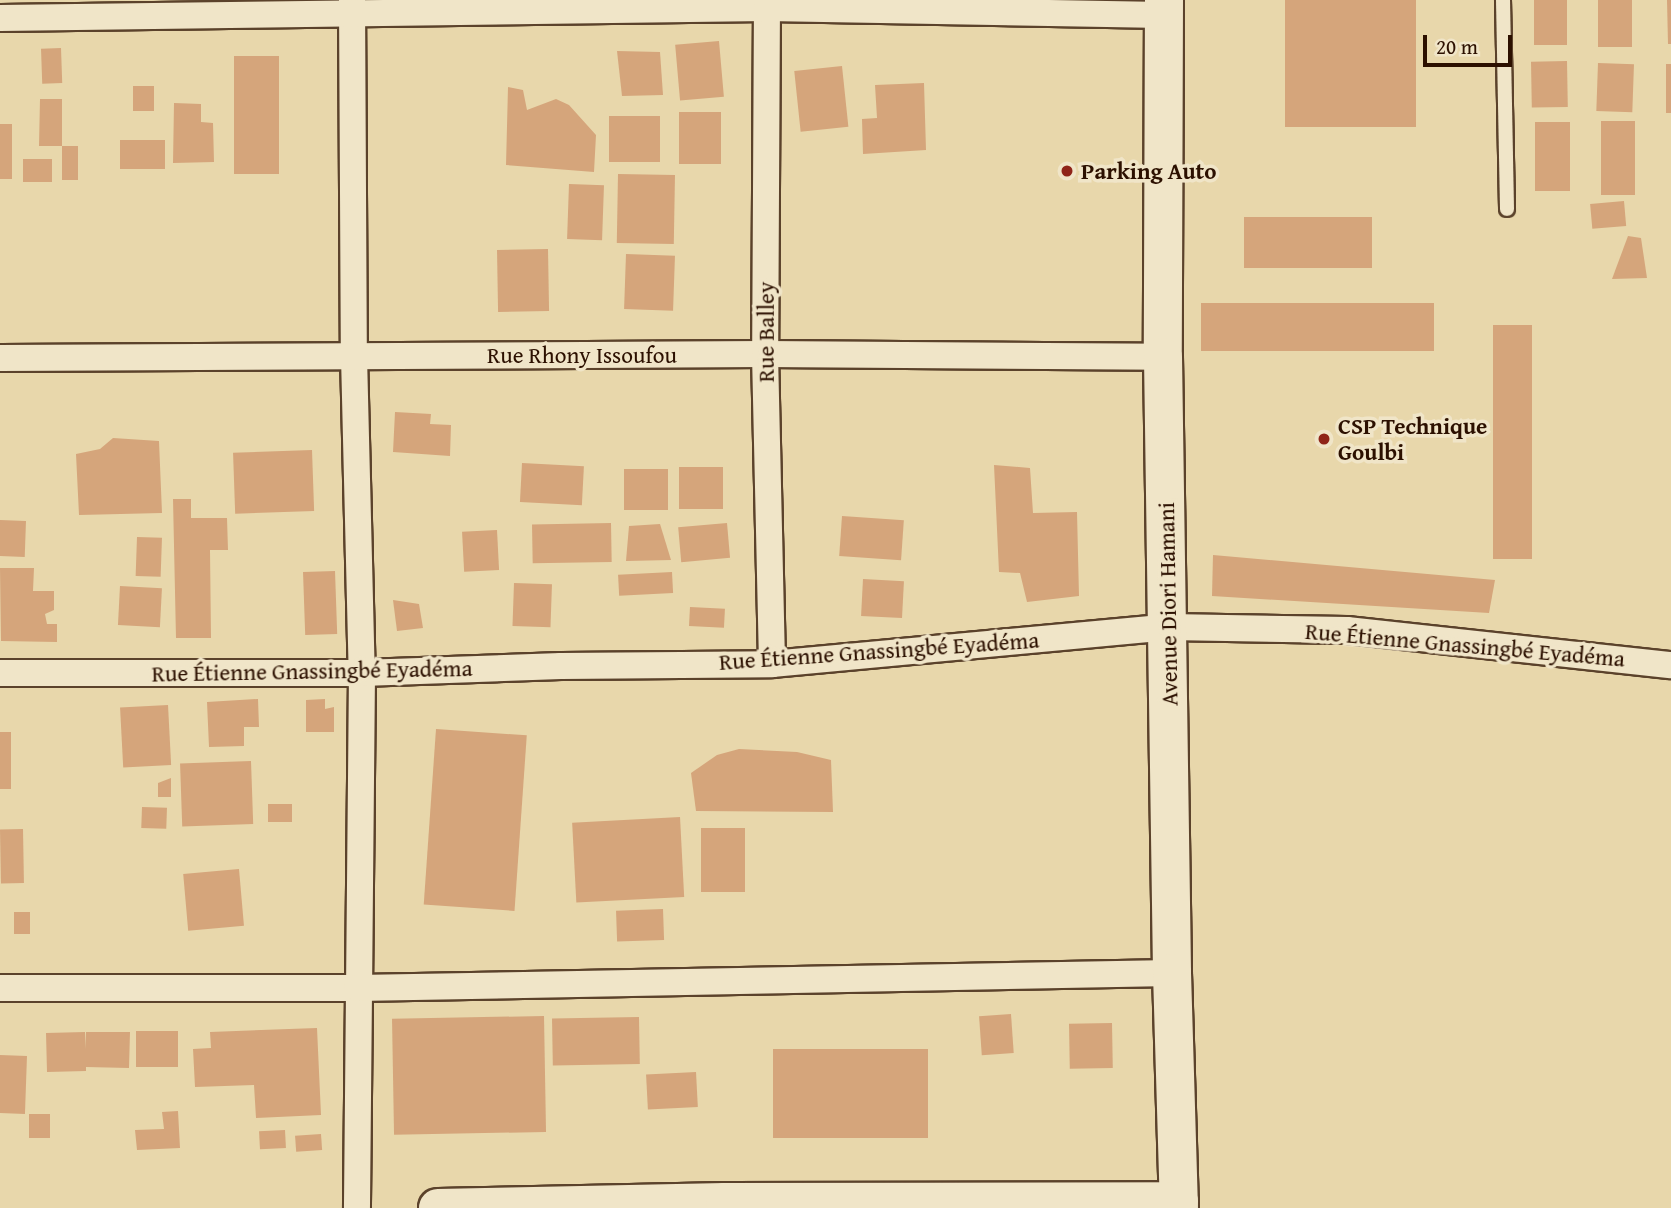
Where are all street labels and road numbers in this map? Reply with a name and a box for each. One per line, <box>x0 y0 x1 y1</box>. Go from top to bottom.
street label: Rue Balley <box>752 282 780 382</box>
street label: Rue Rhony Issoufou <box>487 341 677 369</box>
street label: Avenue Diori Hamani <box>1152 502 1184 706</box>
street label: Rue Étienne Gnassingbé Eyadéma <box>1304 617 1626 673</box>
street label: Rue Étienne Gnassingbé Eyadéma <box>718 626 1040 676</box>
street label: Rue Étienne Gnassingbé Eyadéma <box>151 654 473 688</box>

